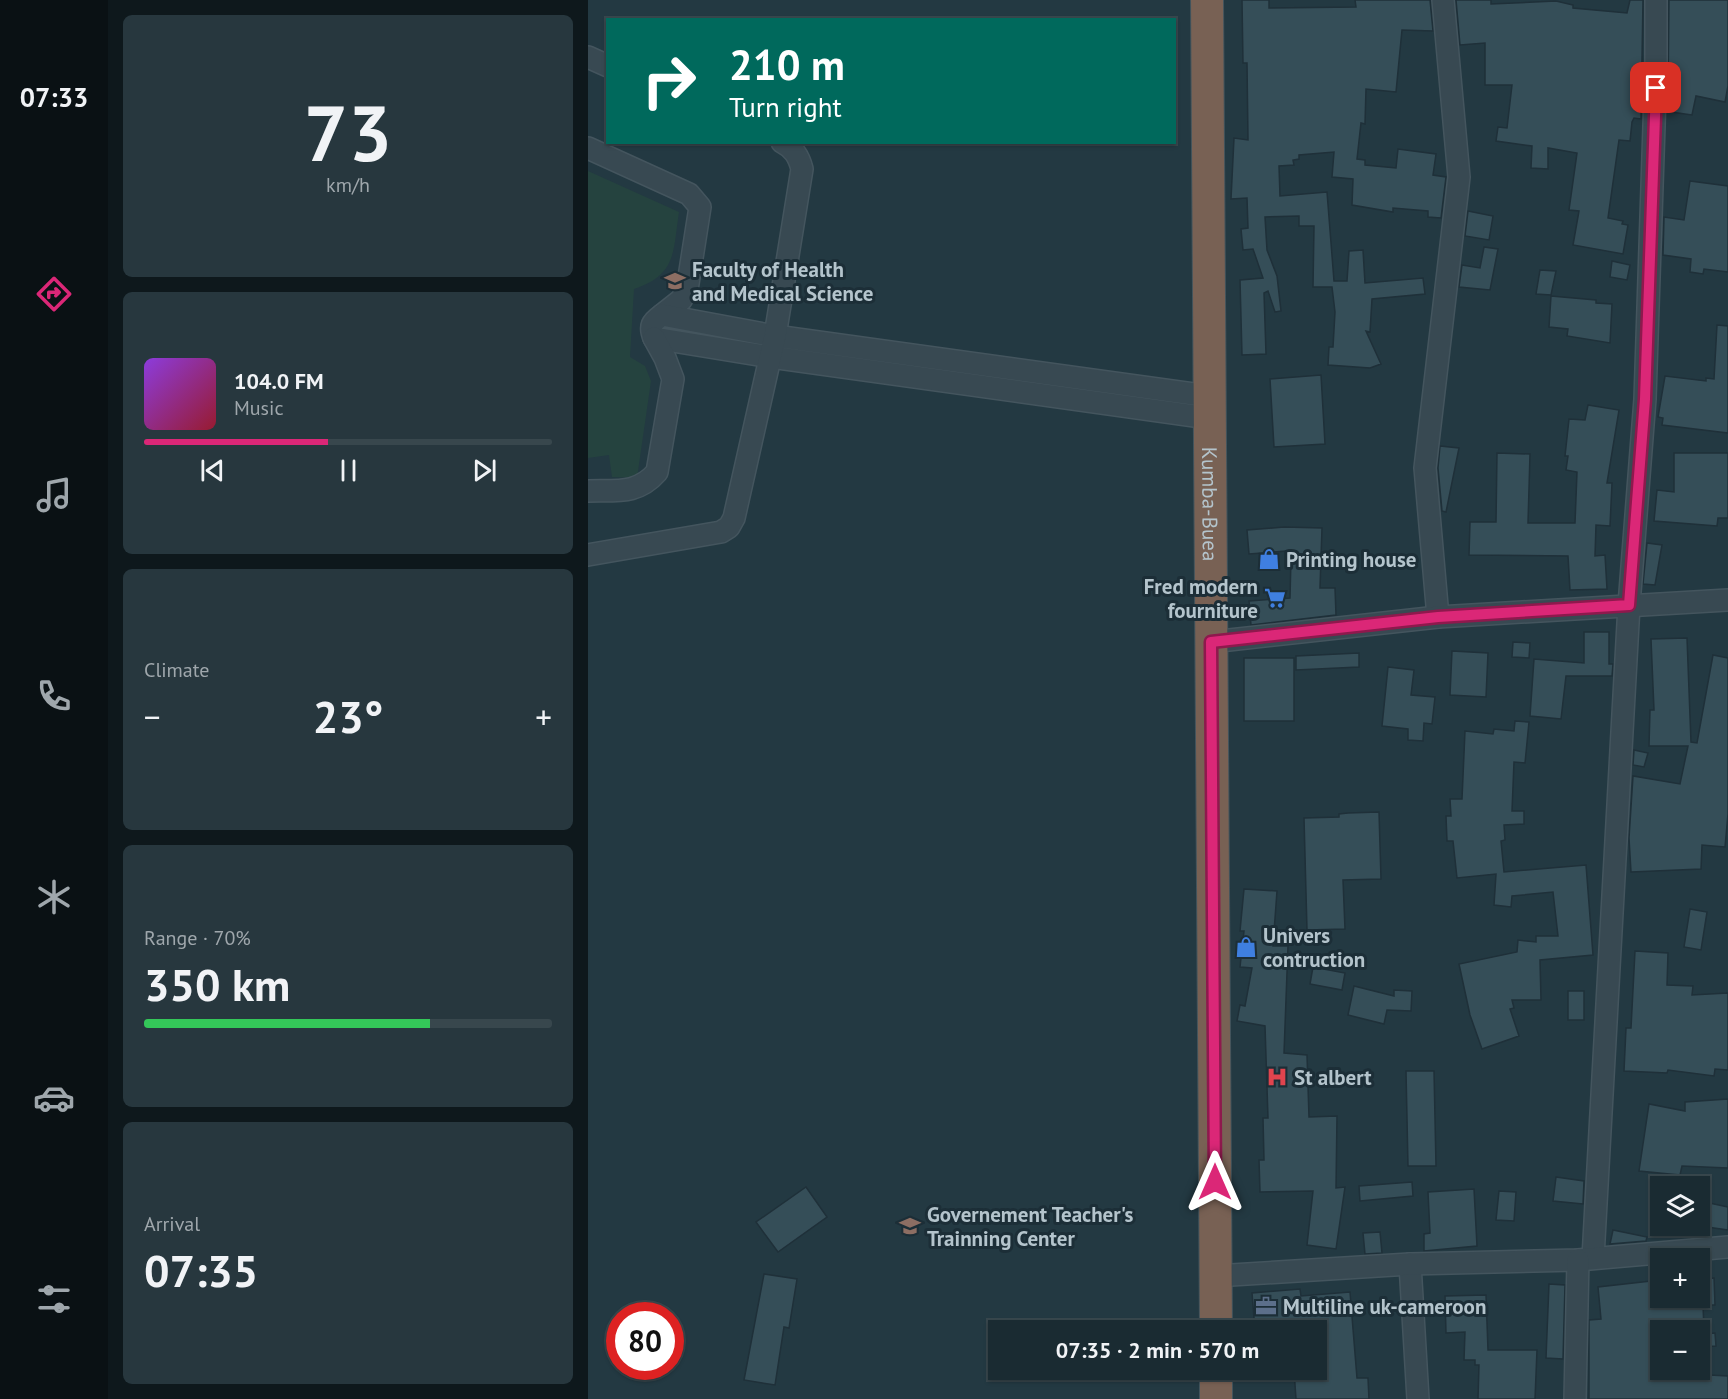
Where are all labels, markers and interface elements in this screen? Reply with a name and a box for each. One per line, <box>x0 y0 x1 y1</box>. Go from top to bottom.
text: 210 m <box>729 37 845 92</box>
icon: right <box>630 42 708 120</box>
pin <box>1630 62 1681 113</box>
icon: arrive <box>1639 71 1672 104</box>
text: 07:33 <box>20 80 88 114</box>
text: 73 <box>304 82 392 183</box>
text: Turn right <box>729 90 842 124</box>
text: km/h <box>326 172 370 198</box>
place label: Faculty of Health and Medical Science <box>692 256 873 307</box>
school or university icon: Faculty of Health and Medical Science <box>663 269 687 293</box>
icon: directions <box>33 273 75 315</box>
text: 104.0 FM <box>234 367 324 395</box>
text: Music <box>234 395 283 421</box>
street label: Kumba-Buea <box>1197 447 1224 561</box>
icon: previous <box>196 454 229 487</box>
icon: pause <box>332 454 365 487</box>
icon: next <box>468 454 501 487</box>
icon: music <box>33 474 75 516</box>
place label: Printing house <box>1286 546 1416 573</box>
shop icon: Printing house <box>1257 547 1281 571</box>
place label: Fred modern fourniture <box>1144 573 1258 624</box>
supermarket icon: Fred modern fourniture <box>1263 586 1287 610</box>
text: Climate <box>144 657 210 683</box>
icon: phone <box>33 675 75 717</box>
text: 23° <box>313 687 383 745</box>
text: − <box>144 695 161 738</box>
text: + <box>535 695 552 738</box>
icon: climate <box>33 876 75 918</box>
place label: Univers contruction <box>1263 922 1365 973</box>
text: Range · 70% <box>144 925 251 951</box>
shop icon: Univers contruction <box>1234 935 1258 959</box>
text: 350 km <box>144 955 290 1013</box>
place label: St albert <box>1294 1064 1372 1091</box>
hospital icon: St albert <box>1265 1065 1289 1089</box>
icon: car <box>33 1077 75 1119</box>
position arrow <box>1183 1150 1247 1214</box>
map controls <box>1650 1176 1710 1380</box>
button: layers <box>1650 1176 1710 1236</box>
place label: Governement Teacher's Trainning Center <box>927 1201 1133 1252</box>
text: Arrival <box>144 1211 200 1237</box>
school or university icon: Governement Teacher's Trainning Center <box>898 1214 922 1238</box>
text: 07:35 <box>144 1241 258 1299</box>
button: + <box>1650 1248 1710 1308</box>
icon: filters <box>33 1278 75 1320</box>
place label: Multiline uk-cameroon <box>1283 1293 1486 1320</box>
office icon: Multiline uk-cameroon <box>1254 1294 1278 1318</box>
speed limit sign: 80 <box>606 1302 684 1380</box>
button: − <box>1650 1320 1710 1380</box>
text: 07:35 · 2 min · 570 m <box>1056 1336 1259 1364</box>

